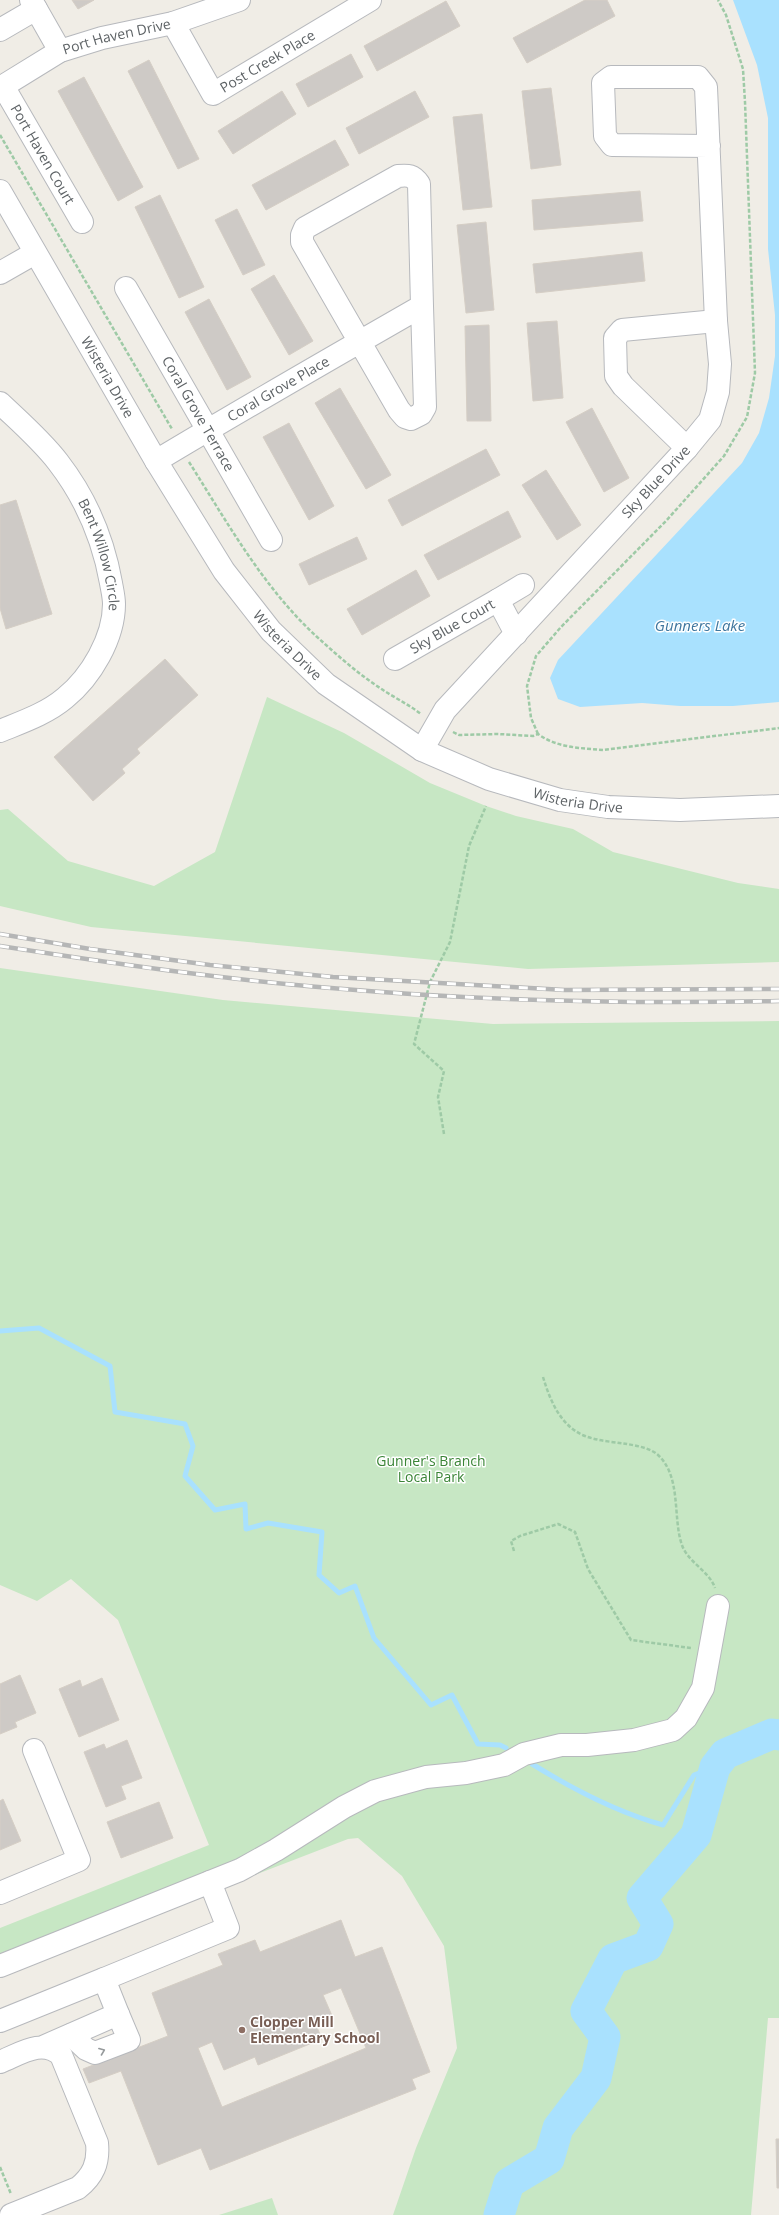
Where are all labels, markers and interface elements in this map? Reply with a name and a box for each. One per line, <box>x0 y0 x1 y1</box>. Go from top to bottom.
street label: Port Haven Drive <box>60 14 172 59</box>
street label: Post Creek Place <box>216 25 318 97</box>
street label: Port Haven Court <box>7 100 80 208</box>
street label: Wisteria Drive <box>77 333 139 421</box>
street label: Coral Grove Place <box>224 351 333 426</box>
street label: Coral Grove Terrace <box>158 352 240 475</box>
street label: Sky Blue Drive <box>617 441 694 522</box>
street label: Bent Willow Circle <box>74 495 124 612</box>
street label: Sky Blue Court <box>406 594 498 658</box>
street label: Wisteria Drive <box>249 606 326 684</box>
water label: Gunners Lake <box>655 615 746 635</box>
street label: Wisteria Drive <box>531 783 623 817</box>
park label: Gunner's Branch Local Park <box>376 1451 486 1486</box>
place label: Clopper Mill Elementary School <box>250 2012 380 2047</box>
marker: Clopper Mill Elementary School <box>237 2025 247 2035</box>
one-way arrow <box>99 2047 106 2055</box>

